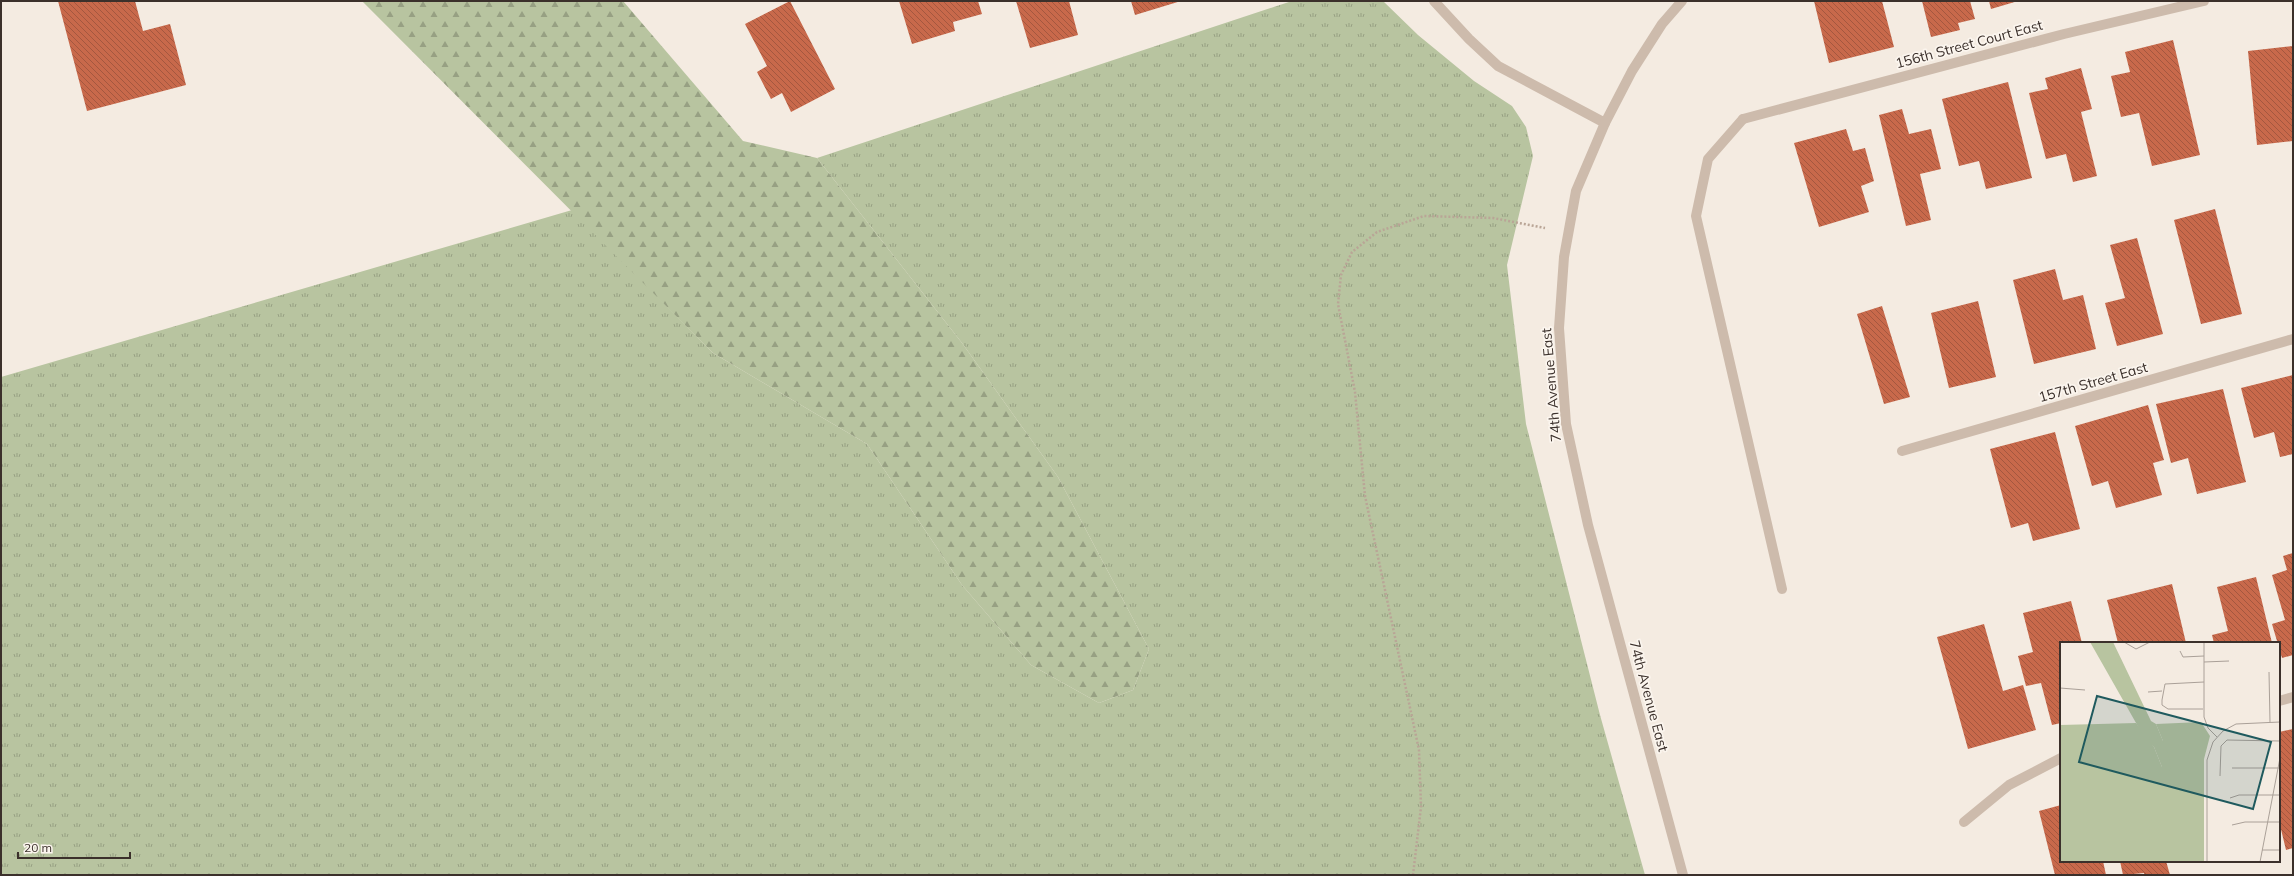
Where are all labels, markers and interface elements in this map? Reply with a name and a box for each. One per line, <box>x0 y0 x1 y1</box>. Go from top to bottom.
street label: 156th Street Court East <box>1893 16 2045 72</box>
street label: 74th Avenue East <box>1537 327 1565 443</box>
street label: 157th Street East <box>2036 358 2150 406</box>
street label: 74th Avenue East <box>1626 638 1673 754</box>
inset map <box>2060 642 2280 862</box>
scale bar <box>18 834 130 860</box>
text: 20 m <box>24 840 52 855</box>

